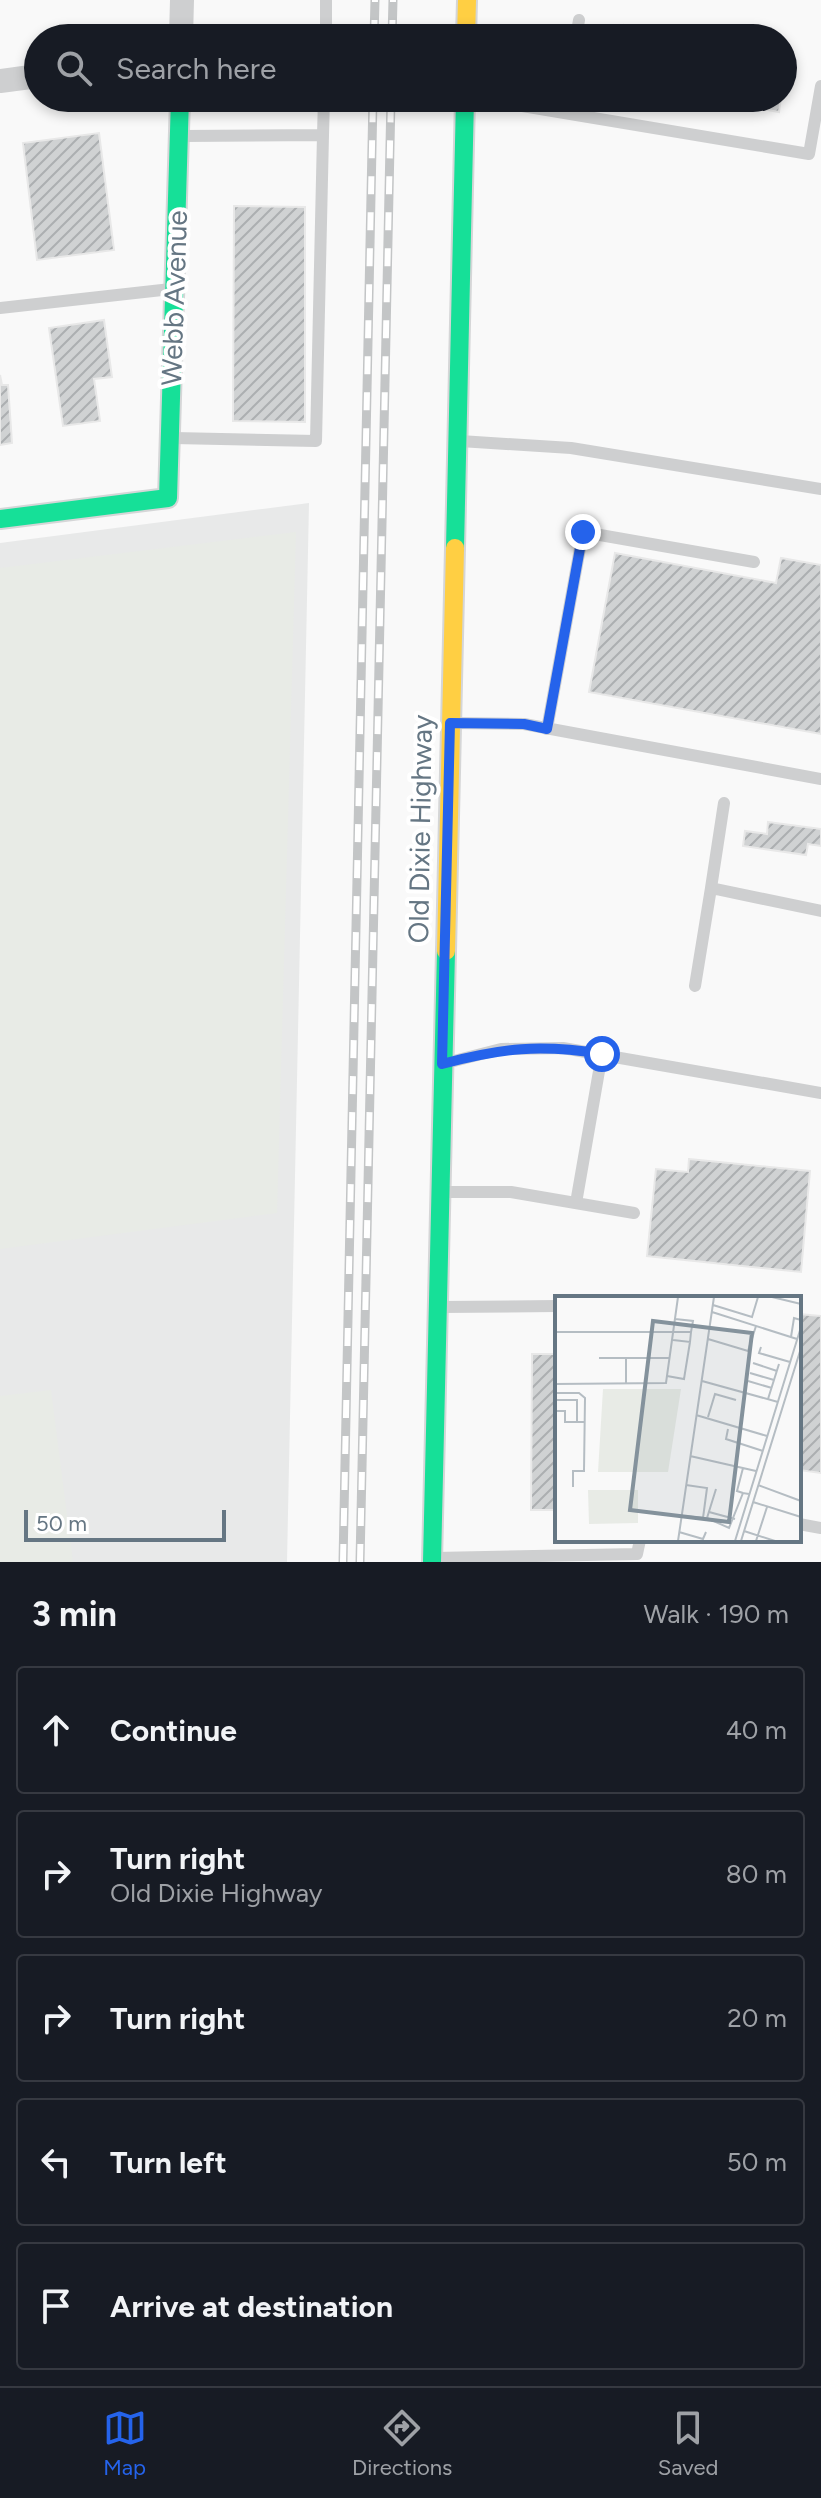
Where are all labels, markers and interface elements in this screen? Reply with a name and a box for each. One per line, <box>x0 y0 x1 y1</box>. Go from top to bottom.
search box <box>24 24 797 112</box>
icon: search <box>52 46 96 90</box>
text: Search here <box>116 50 276 87</box>
street label: Webb Avenue <box>154 210 194 386</box>
route end <box>565 514 601 550</box>
street label: Old Dixie Highway <box>401 714 439 944</box>
route start <box>584 1036 620 1072</box>
inset map <box>555 1296 801 1542</box>
scale bar <box>24 1506 226 1542</box>
text: 50 m <box>36 1510 87 1537</box>
text: 3 min <box>32 1594 117 1635</box>
text: Walk · 190 m <box>643 1598 789 1630</box>
icon: ahead <box>34 1708 78 1752</box>
text: Continue <box>110 1712 237 1749</box>
text: 40 m <box>726 1714 787 1746</box>
text: Turn right <box>110 1840 245 1877</box>
icon: right <box>34 1852 78 1896</box>
text: 80 m <box>726 1858 787 1890</box>
text: Old Dixie Highway <box>110 1877 322 1909</box>
icon: right <box>34 1996 78 2040</box>
text: Turn right <box>110 2000 245 2037</box>
text: 20 m <box>727 2002 787 2034</box>
icon: left <box>34 2140 78 2184</box>
text: Turn left <box>110 2144 227 2181</box>
text: 50 m <box>727 2146 787 2178</box>
icon: arrive <box>34 2284 78 2328</box>
text: Arrive at destination <box>110 2288 393 2325</box>
tab: Map <box>103 2406 147 2481</box>
tab: Directions <box>352 2406 452 2481</box>
tab: Saved <box>658 2406 718 2481</box>

